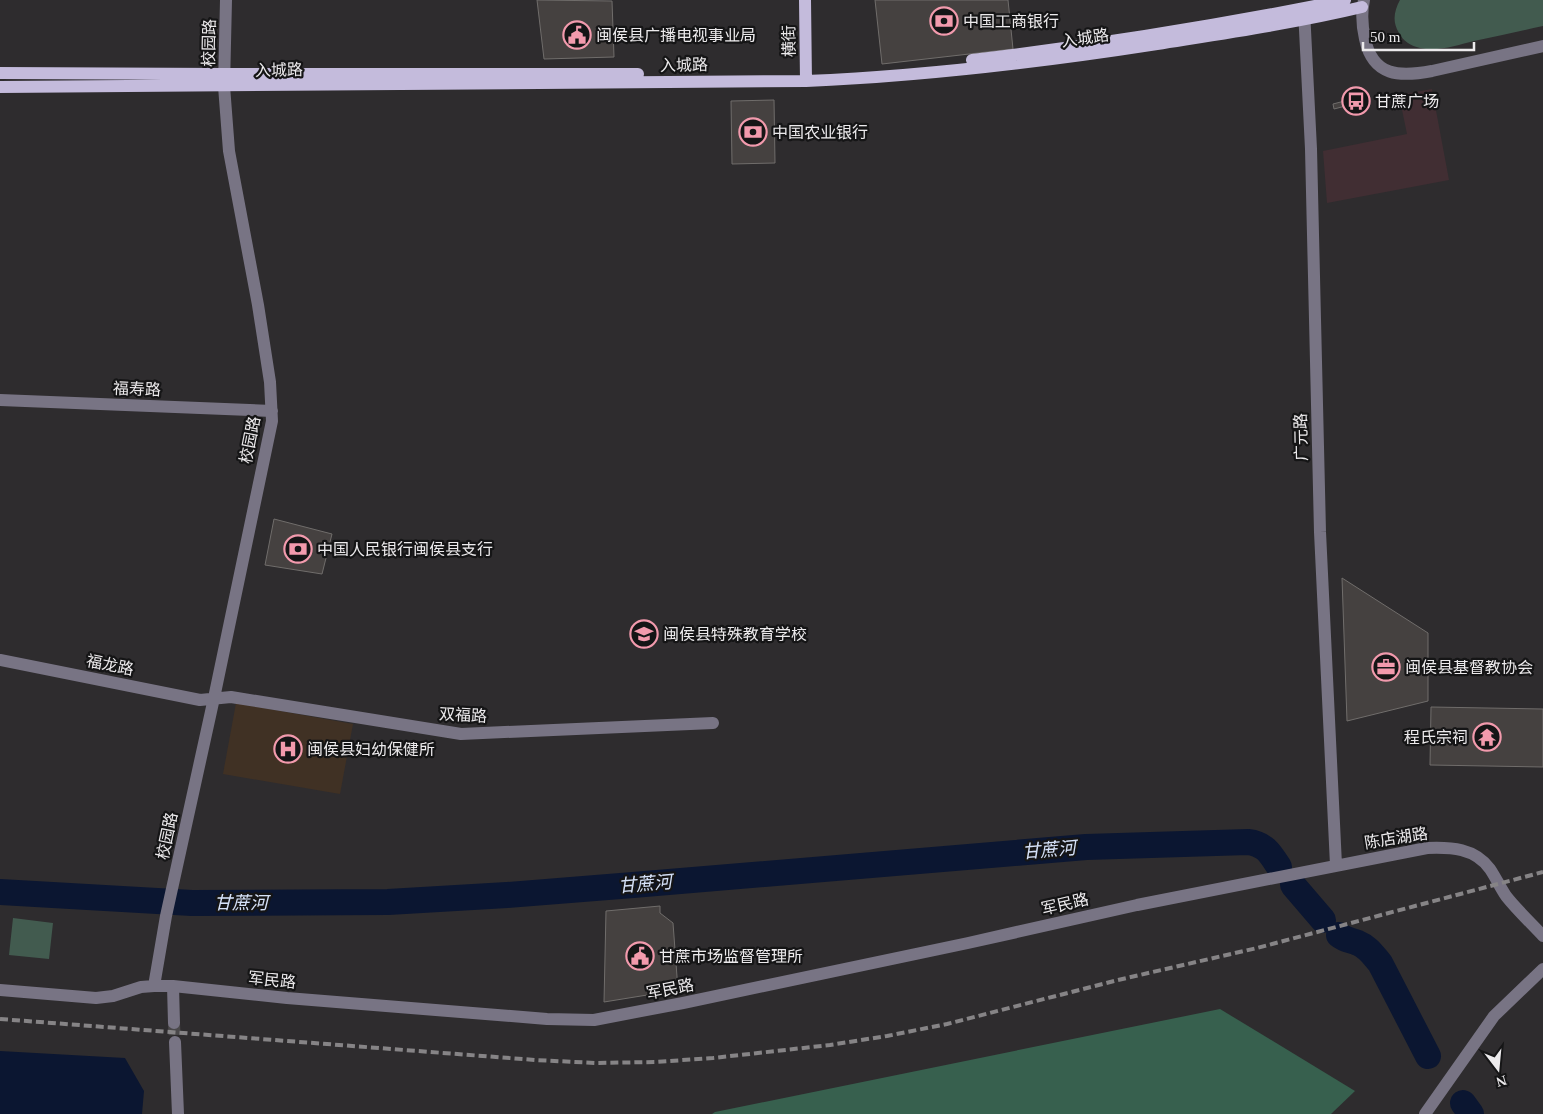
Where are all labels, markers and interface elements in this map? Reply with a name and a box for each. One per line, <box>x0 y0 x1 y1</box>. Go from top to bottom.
bank icon: 中国工商银行 <box>929 6 959 36</box>
place label: 中国工商银行 <box>963 13 1059 30</box>
street label: 校园路 <box>200 19 218 67</box>
public building icon: 闽侯县广播电视事业局 <box>562 20 592 50</box>
scale bar <box>1363 20 1474 52</box>
street label: 横街 <box>780 25 798 57</box>
street label: 入城路 <box>1060 26 1110 50</box>
place label: 闽侯县广播电视事业局 <box>596 27 756 44</box>
text: 50 m <box>1370 29 1401 45</box>
street label: 入城路 <box>660 56 708 74</box>
street label: 入城路 <box>255 61 303 79</box>
bus stop icon: 甘蔗广场 <box>1341 86 1371 116</box>
place label: 甘蔗广场 <box>1375 93 1439 110</box>
bank icon: 中国农业银行 <box>738 117 768 147</box>
place label: 中国农业银行 <box>772 124 868 141</box>
street label: 福寿路 <box>113 380 161 398</box>
street label: 广元路 <box>1292 413 1310 461</box>
street label: 校园路 <box>237 415 263 465</box>
bank icon: 中国人民银行闽侯县支行 <box>283 534 313 564</box>
place label: 中国人民银行闽侯县支行 <box>317 541 493 558</box>
school or university icon: 闽侯县特殊教育学校 <box>629 619 659 649</box>
place label: 闽侯县特殊教育学校 <box>663 626 807 643</box>
street label: 福龙路 <box>85 652 135 678</box>
office icon: 闽侯县基督教协会 <box>1371 652 1401 682</box>
place label: 闽侯县基督教协会 <box>1405 659 1533 676</box>
street label: 双福路 <box>439 705 487 725</box>
temple icon: 程氏宗祠 <box>1472 722 1502 752</box>
place label: 程氏宗祠 <box>1404 729 1468 746</box>
hospital icon: 闽侯县妇幼保健所 <box>273 734 303 764</box>
place label: 闽侯县妇幼保健所 <box>307 741 435 758</box>
street label: 校园路 <box>154 811 180 861</box>
street label: 陈店湖路 <box>1363 825 1429 851</box>
water label: 甘蔗河 <box>1021 837 1080 862</box>
water label: 甘蔗河 <box>617 871 676 896</box>
street label: 军民路 <box>1040 890 1090 918</box>
water label: 甘蔗河 <box>214 893 271 913</box>
public building icon: 甘蔗市场监督管理所 <box>625 941 655 971</box>
place label: 甘蔗市场监督管理所 <box>659 948 803 965</box>
street label: 军民路 <box>247 969 297 991</box>
street label: 军民路 <box>645 976 695 1002</box>
north arrow <box>1473 1044 1523 1094</box>
text: N <box>1495 1072 1508 1090</box>

